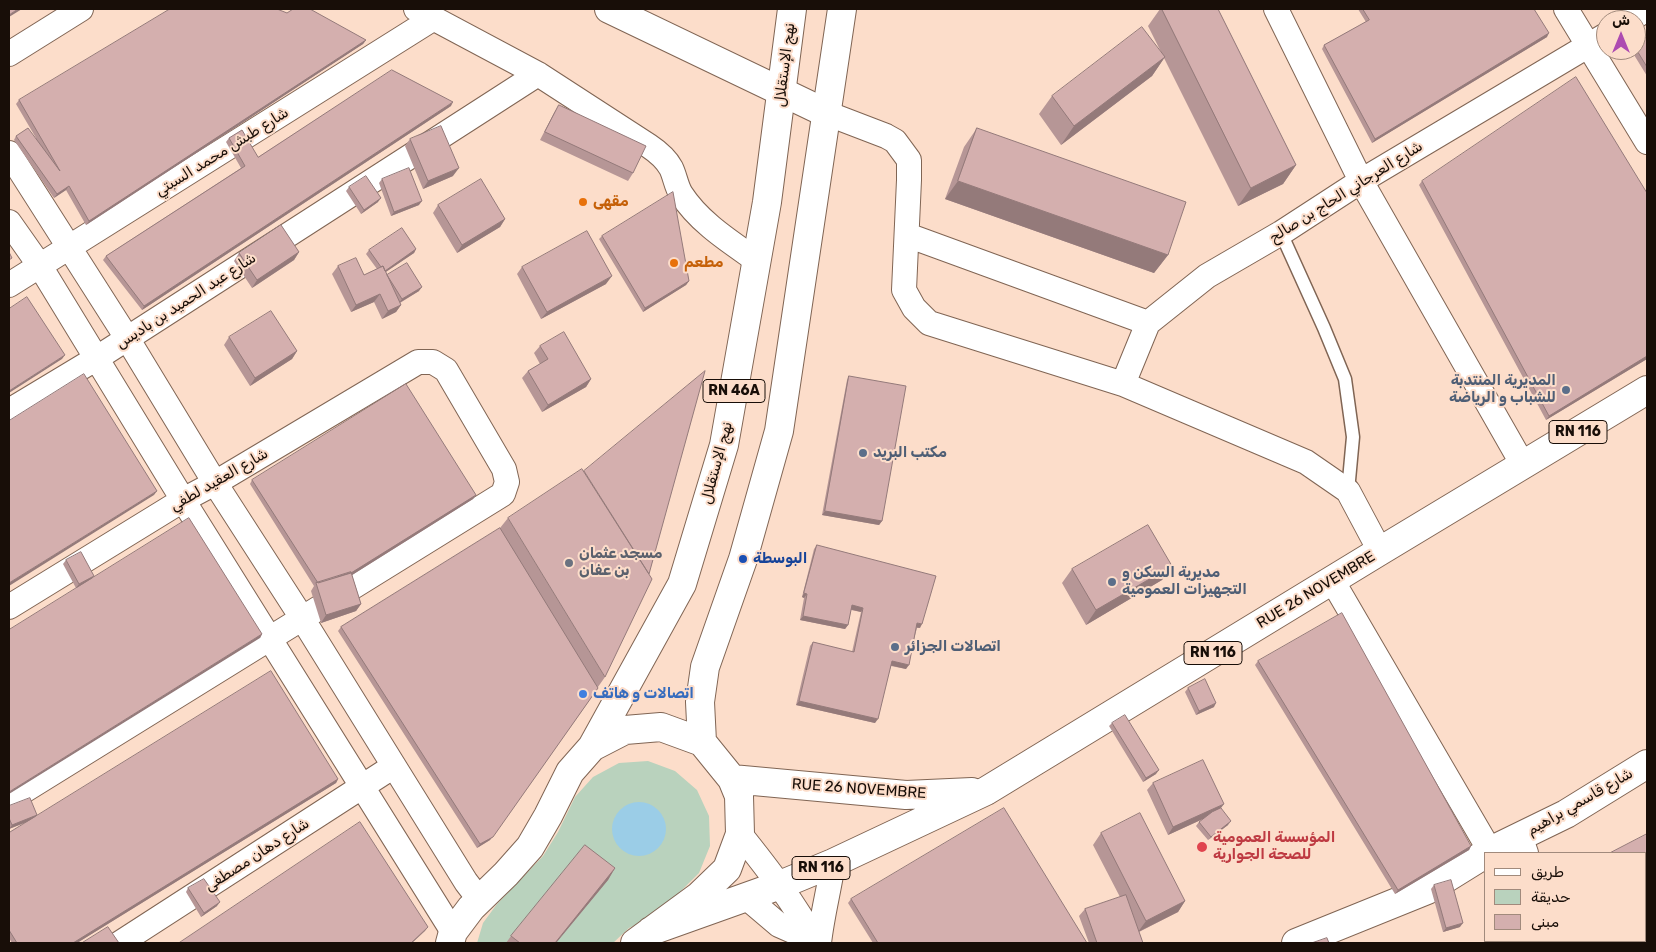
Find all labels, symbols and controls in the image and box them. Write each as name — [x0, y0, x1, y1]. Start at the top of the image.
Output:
north arrow — [1596, 10, 1646, 60]
text: ش — [1612, 12, 1630, 29]
street label: نهج الإستقلال — [771, 22, 799, 108]
street label: شارع طبش محمد السبتي — [152, 104, 292, 200]
street label: شارع العرجاني الحاج بن صالح — [1266, 137, 1426, 247]
place label: مقهى — [593, 193, 629, 211]
marker: مقهى — [577, 196, 589, 208]
street label: شارع عبد الحميد بن باديس — [113, 249, 259, 353]
place label: مطعم — [684, 254, 723, 272]
marker: مطعم — [668, 257, 680, 269]
place label: المديرية المنتدبة للشباب و الرياضة — [1449, 372, 1556, 407]
road number: RN 46A — [703, 380, 765, 402]
marker: المديرية المنتدبة للشباب و الرياضة — [1560, 384, 1572, 396]
street label: نهج الإستقلال — [697, 420, 737, 506]
road number: RN 116 — [1549, 421, 1607, 444]
place label: مكتب البريد — [873, 444, 947, 462]
street label: شارع العقيد لطفي — [167, 445, 271, 515]
marker: مكتب البريد — [857, 447, 869, 459]
place label: مسجد عثمان بن عفان — [579, 545, 662, 580]
street label: RUE 26 NOVEMBRE — [1254, 548, 1378, 632]
place label: البوسطة — [753, 550, 807, 568]
marker: البوسطة — [737, 553, 749, 565]
marker: مسجد عثمان بن عفان — [563, 557, 575, 569]
place label: مديرية السكن و التجهيزات العمومية — [1122, 564, 1247, 599]
marker: مديرية السكن و التجهيزات العمومية — [1106, 576, 1118, 588]
place label: اتصالات الجزائر — [905, 638, 1001, 656]
marker: اتصالات الجزائر — [889, 641, 901, 653]
road number: RN 116 — [1184, 641, 1242, 664]
place label: اتصالات و هاتف — [593, 685, 694, 703]
marker: اتصالات و هاتف — [577, 688, 589, 700]
street label: شارع قاسمي براهيم — [1524, 764, 1636, 840]
street label: RUE 26 NOVEMBRE — [791, 775, 927, 803]
street label: شارع دهان مصطفى — [201, 814, 313, 896]
place label: المؤسسة العمومية للصحة الجوارية — [1213, 829, 1335, 864]
marker: المؤسسة العمومية للصحة الجوارية — [1195, 840, 1209, 854]
legend — [1484, 852, 1646, 942]
road number: RN 116 — [792, 856, 850, 880]
text: طريق — [1531, 863, 1564, 881]
text: حديقة — [1531, 888, 1571, 906]
text: مبنى — [1531, 913, 1559, 931]

